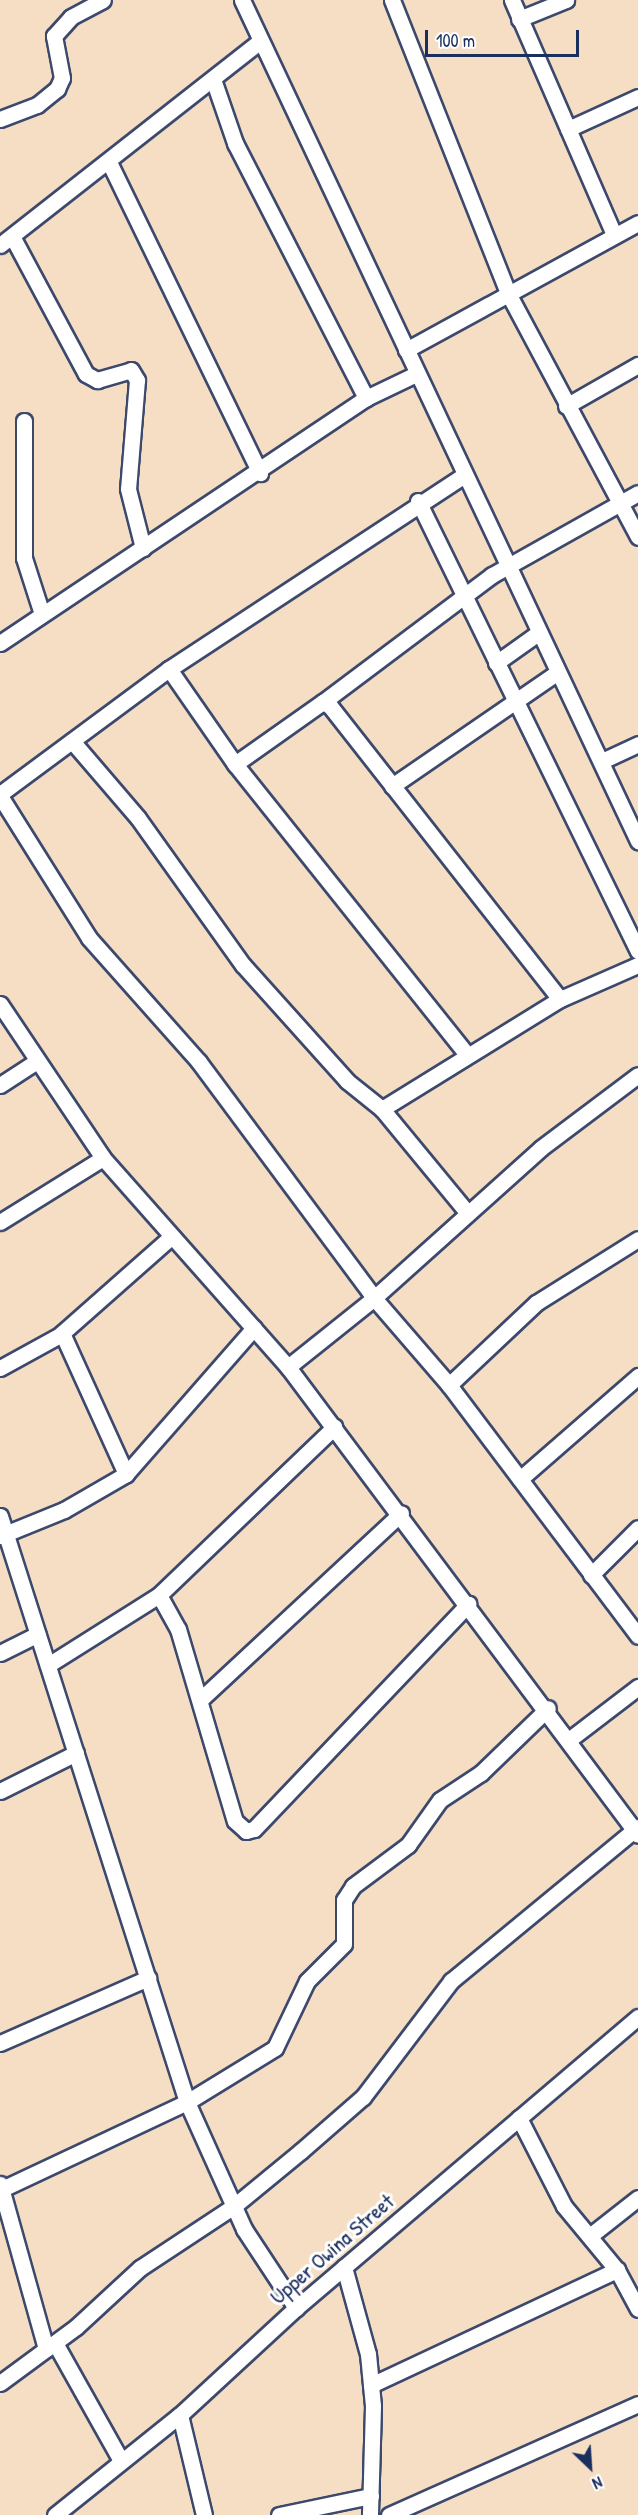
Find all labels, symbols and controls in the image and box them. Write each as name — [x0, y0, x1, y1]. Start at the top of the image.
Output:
scale bar — [428, 18, 582, 56]
text: 100 m — [436, 28, 475, 53]
street label: Upper Owina Street — [265, 2188, 399, 2310]
north arrow — [560, 2437, 620, 2497]
text: N — [589, 2472, 606, 2495]

